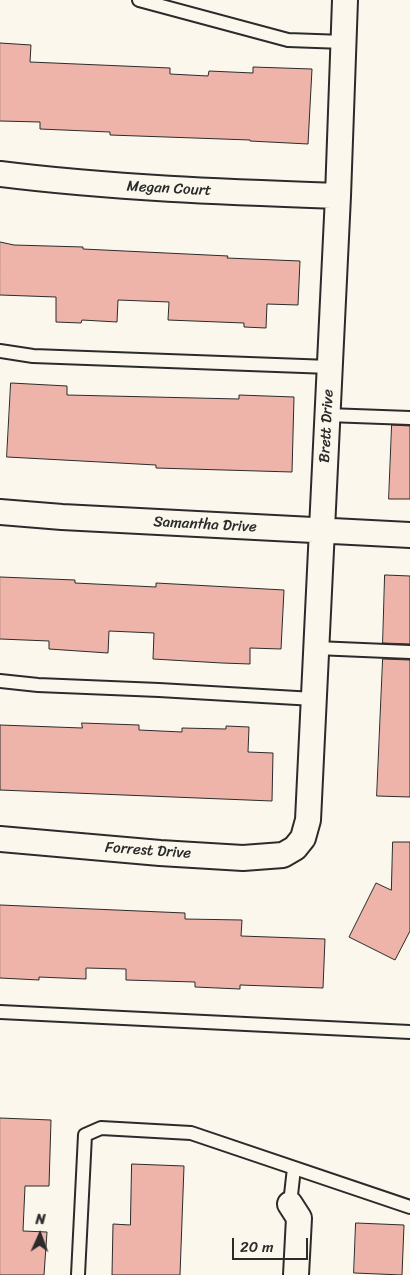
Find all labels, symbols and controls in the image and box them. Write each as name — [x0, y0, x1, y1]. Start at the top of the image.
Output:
street label: Megan Court — [126, 178, 212, 200]
street label: Brett Drive — [316, 389, 338, 463]
street label: Samantha Drive — [153, 513, 257, 537]
street label: Forrest Drive — [104, 839, 192, 863]
text: N — [35, 1207, 46, 1232]
north arrow — [15, 1210, 65, 1260]
scale bar — [235, 1228, 311, 1260]
text: 20 m — [240, 1234, 274, 1260]

